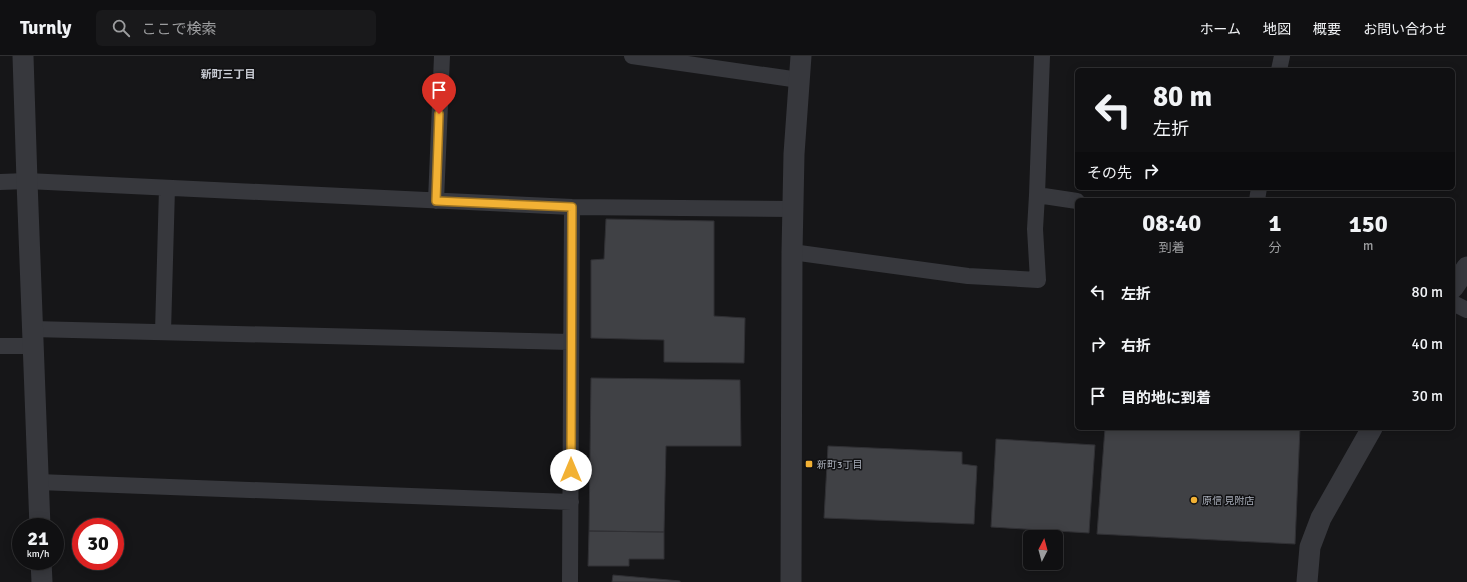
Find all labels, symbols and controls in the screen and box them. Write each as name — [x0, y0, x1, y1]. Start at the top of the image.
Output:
search box — [96, 10, 376, 46]
text: Turnly — [20, 16, 72, 40]
icon: search — [110, 17, 132, 39]
text: ここで検索 — [142, 20, 217, 38]
text: ホーム — [1199, 21, 1241, 38]
text: 地図 — [1263, 21, 1291, 38]
text: 概要 — [1313, 21, 1341, 38]
text: お問い合わせ — [1363, 21, 1447, 38]
district label: 新町三丁目 — [201, 68, 256, 81]
pin — [422, 73, 456, 114]
icon: arrive — [428, 79, 450, 101]
text: 80 m — [1153, 80, 1212, 114]
icon: left — [1087, 84, 1139, 136]
text: 左折 — [1153, 118, 1189, 140]
icon: right — [1140, 160, 1162, 182]
text: その先 — [1087, 164, 1132, 182]
text: 08:40 — [1142, 208, 1201, 238]
text: 1 — [1269, 208, 1281, 238]
text: 150 — [1349, 209, 1388, 239]
text: m — [1363, 238, 1373, 254]
text: 到着 — [1159, 240, 1185, 256]
text: 分 — [1268, 240, 1282, 256]
icon: left — [1087, 281, 1109, 303]
text: 80 m — [1412, 283, 1443, 301]
text: 左折 — [1121, 285, 1151, 303]
icon: right — [1087, 333, 1109, 355]
text: 40 m — [1412, 335, 1443, 353]
text: 右折 — [1121, 337, 1151, 355]
icon: arrive — [1087, 385, 1109, 407]
text: 30 m — [1412, 387, 1443, 405]
text: 目的地に到着 — [1121, 389, 1211, 407]
position arrow — [550, 449, 592, 491]
marker: 新町3丁目 — [804, 459, 814, 469]
place label: 新町3丁目 — [817, 459, 862, 471]
marker: 原信 見附店 — [1189, 495, 1199, 505]
place label: 原信 見附店 — [1202, 495, 1254, 507]
speed limit sign: 30 — [72, 518, 124, 570]
text: 21 — [27, 526, 49, 551]
north arrow — [1023, 530, 1063, 570]
map controls — [1023, 530, 1063, 570]
text: km/h — [27, 548, 49, 560]

